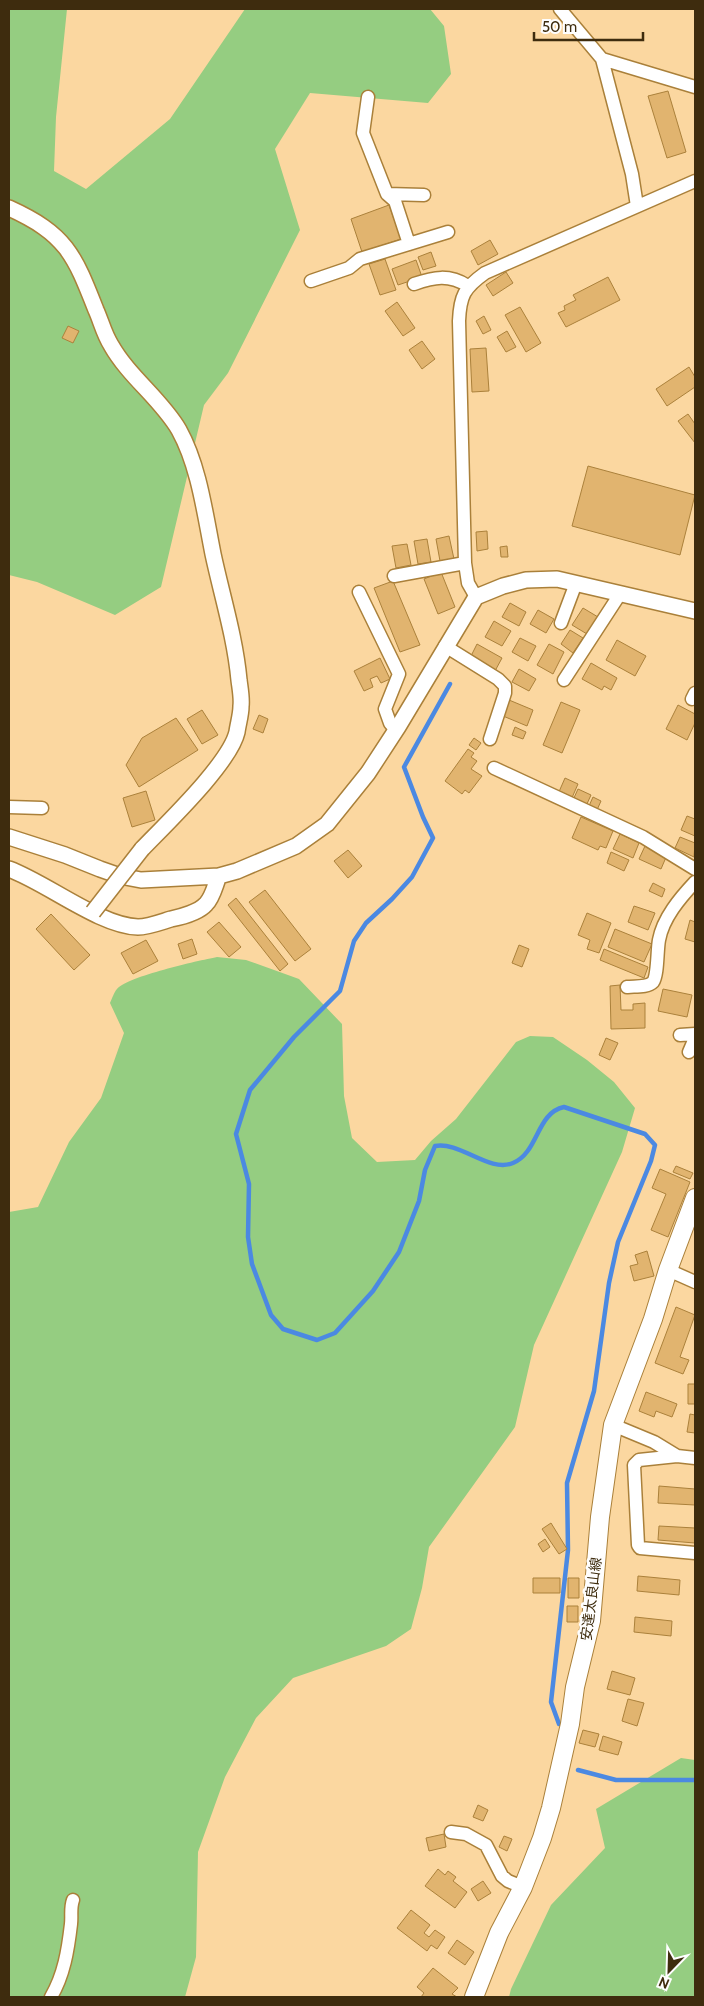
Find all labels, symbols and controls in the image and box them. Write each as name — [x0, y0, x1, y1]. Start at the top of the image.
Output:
scale bar — [534, 10, 643, 42]
text: 50 m — [542, 18, 577, 36]
street label: 安達太良山線 — [577, 1556, 605, 1642]
north arrow — [644, 1946, 694, 1996]
text: N — [656, 1973, 672, 1993]

